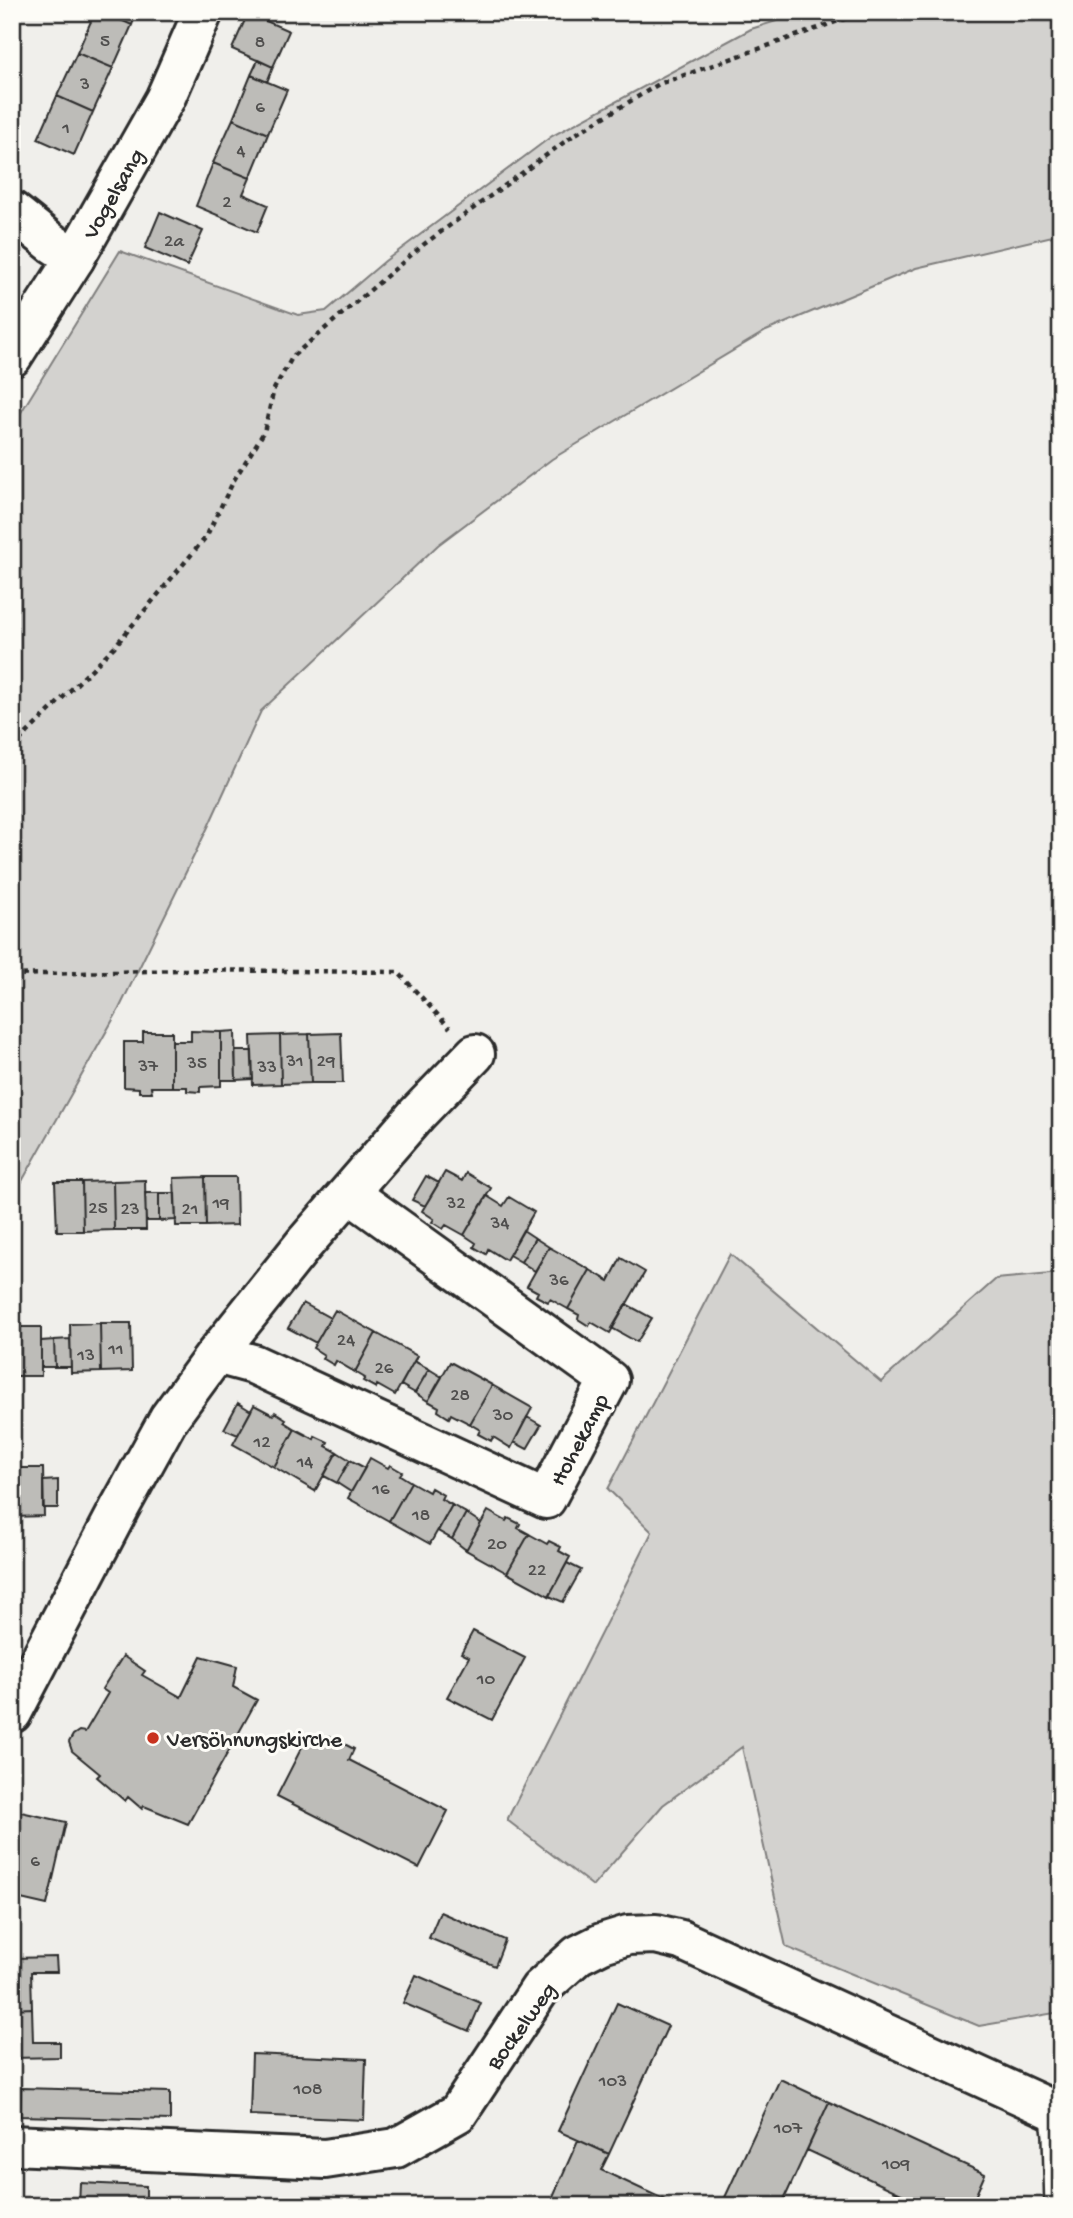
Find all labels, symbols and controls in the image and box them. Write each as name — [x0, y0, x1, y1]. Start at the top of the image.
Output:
house number: 5 — [100, 31, 110, 54]
house number: 8 — [255, 32, 265, 55]
house number: 3 — [79, 74, 90, 97]
house number: 6 — [255, 97, 265, 120]
house number: 1 — [61, 118, 70, 141]
house number: 4 — [237, 141, 246, 164]
street label: Vogelsang — [78, 145, 152, 246]
house number: 2 — [222, 192, 232, 215]
house number: 2a — [164, 231, 185, 254]
house number: 31 — [285, 1051, 304, 1074]
house number: 29 — [317, 1051, 336, 1074]
house number: 35 — [186, 1053, 207, 1076]
house number: 37 — [137, 1056, 159, 1079]
house number: 33 — [256, 1057, 277, 1080]
house number: 19 — [211, 1193, 230, 1216]
house number: 32 — [445, 1193, 466, 1216]
house number: 25 — [88, 1198, 108, 1221]
house number: 23 — [120, 1199, 140, 1222]
house number: 21 — [182, 1199, 199, 1222]
house number: 34 — [490, 1213, 509, 1236]
house number: 36 — [548, 1270, 569, 1293]
house number: 24 — [337, 1330, 355, 1353]
house number: 11 — [107, 1339, 124, 1362]
house number: 13 — [76, 1345, 95, 1368]
house number: 26 — [375, 1358, 394, 1381]
house number: 28 — [450, 1385, 470, 1408]
street label: Hohekamp — [546, 1390, 616, 1491]
house number: 30 — [492, 1405, 514, 1428]
house number: 12 — [253, 1432, 271, 1455]
house number: 14 — [296, 1452, 313, 1475]
house number: 16 — [371, 1479, 390, 1502]
house number: 18 — [411, 1505, 430, 1528]
house number: 20 — [487, 1534, 507, 1557]
house number: 22 — [528, 1560, 546, 1583]
house number: 10 — [476, 1669, 495, 1692]
place label: Versöhnungskirche — [166, 1728, 343, 1755]
marker: Versöhnungskirche — [145, 1730, 161, 1746]
house number: 6 — [30, 1851, 40, 1874]
street label: Bockelweg — [481, 1978, 564, 2077]
house number: 103 — [598, 2071, 627, 2094]
house number: 108 — [293, 2079, 322, 2102]
house number: 107 — [773, 2118, 803, 2141]
house number: 109 — [881, 2154, 910, 2177]

